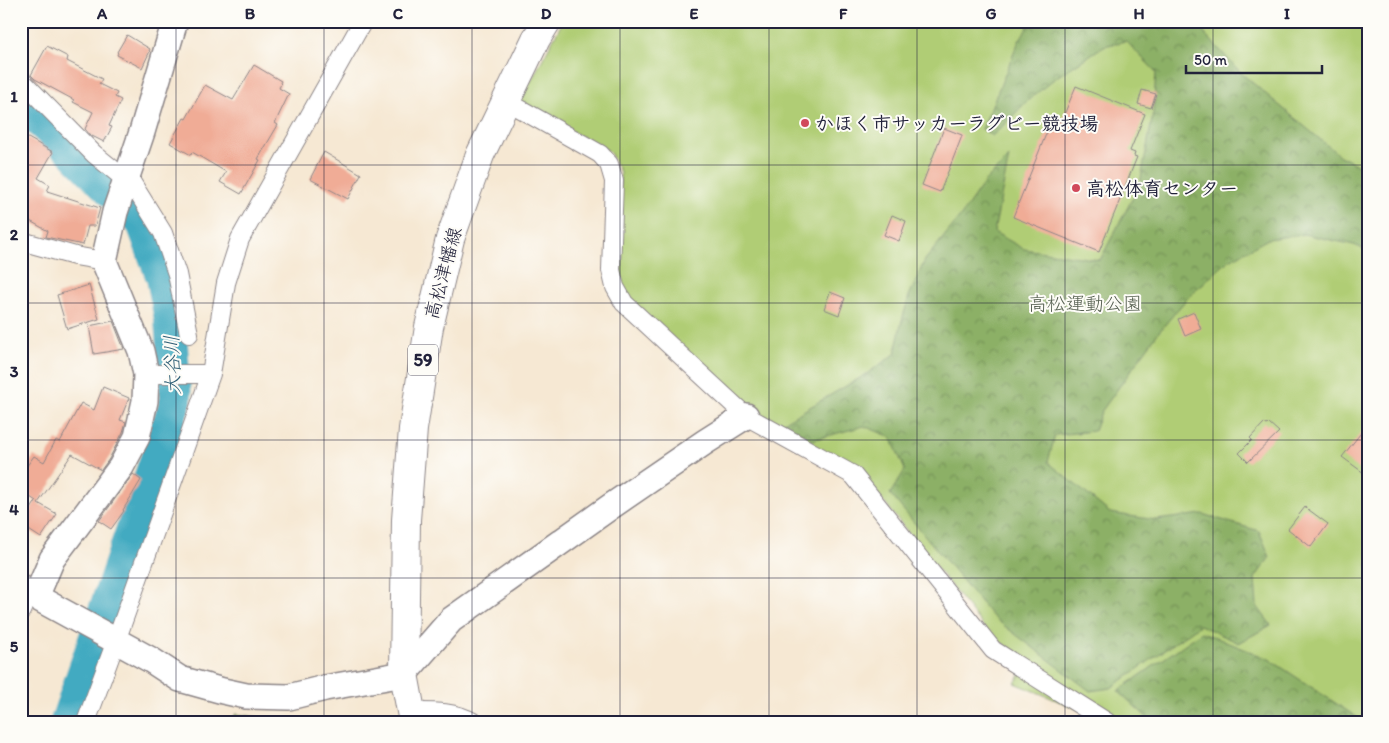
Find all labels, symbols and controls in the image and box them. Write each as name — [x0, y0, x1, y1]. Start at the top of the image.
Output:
text: A — [96, 4, 108, 23]
text: B — [245, 4, 256, 23]
text: C — [393, 4, 404, 23]
text: D — [541, 4, 552, 23]
text: E — [690, 4, 699, 23]
text: F — [839, 4, 848, 23]
text: G — [985, 4, 997, 23]
text: H — [1133, 4, 1145, 23]
text: I — [1284, 4, 1290, 23]
scale bar — [1186, 42, 1323, 74]
text: 50 m — [1194, 51, 1227, 69]
text: 1 — [10, 87, 18, 106]
place label: かほく市サッカーラグビー競技場 — [815, 112, 1098, 135]
marker: かほく市サッカーラグビー競技場 — [799, 117, 811, 129]
place label: 高松体育センター — [1086, 177, 1238, 200]
marker: 高松体育センター — [1070, 182, 1082, 194]
street label: 高松津幡線 — [420, 224, 466, 322]
text: 2 — [10, 225, 19, 244]
park label: 高松運動公園 — [1028, 292, 1142, 315]
water label: 大谷川 — [159, 335, 185, 395]
road number: 59 — [408, 344, 438, 376]
text: 3 — [10, 362, 19, 381]
text: 4 — [9, 500, 19, 519]
text: 5 — [10, 637, 19, 656]

